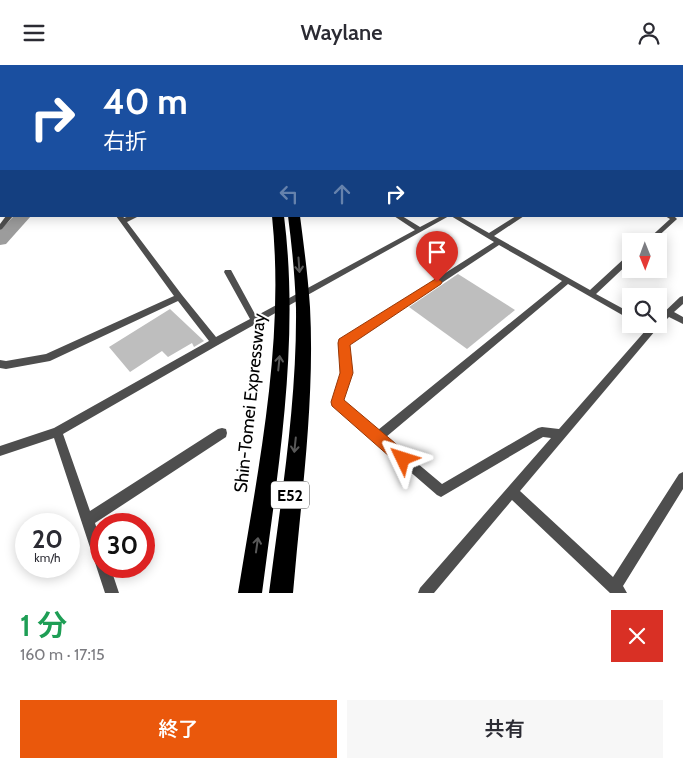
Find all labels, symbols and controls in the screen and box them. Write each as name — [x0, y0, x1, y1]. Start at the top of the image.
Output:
icon: menu — [20, 19, 48, 47]
text: Waylane — [300, 19, 383, 46]
icon: person — [635, 19, 663, 47]
text: 40 m — [103, 80, 188, 123]
icon: right — [20, 85, 85, 150]
text: 右折 — [103, 128, 147, 155]
icon: left — [275, 180, 303, 208]
icon: ahead — [328, 180, 356, 208]
icon: right — [381, 180, 409, 208]
pin — [416, 231, 458, 282]
north arrow — [622, 233, 668, 277]
map controls — [622, 233, 667, 333]
icon: arrive — [423, 238, 451, 266]
one-way arrow — [295, 256, 304, 272]
button: search — [622, 288, 667, 333]
street label: Shin-Tomei Expressway — [230, 312, 270, 494]
one-way arrow — [274, 355, 284, 371]
position arrow — [376, 432, 428, 484]
one-way arrow — [290, 437, 300, 453]
road number: E52 — [271, 481, 309, 509]
speed limit sign: 30 — [90, 513, 155, 578]
text: 20 — [32, 524, 63, 554]
one-way arrow — [252, 537, 262, 553]
text: km/h — [34, 550, 61, 565]
text: 1 分 — [20, 607, 67, 644]
button: close — [611, 610, 663, 662]
text: 160 m · 17:15 — [20, 645, 105, 664]
button: 終了 — [20, 700, 337, 758]
button: 共有 — [347, 700, 663, 758]

